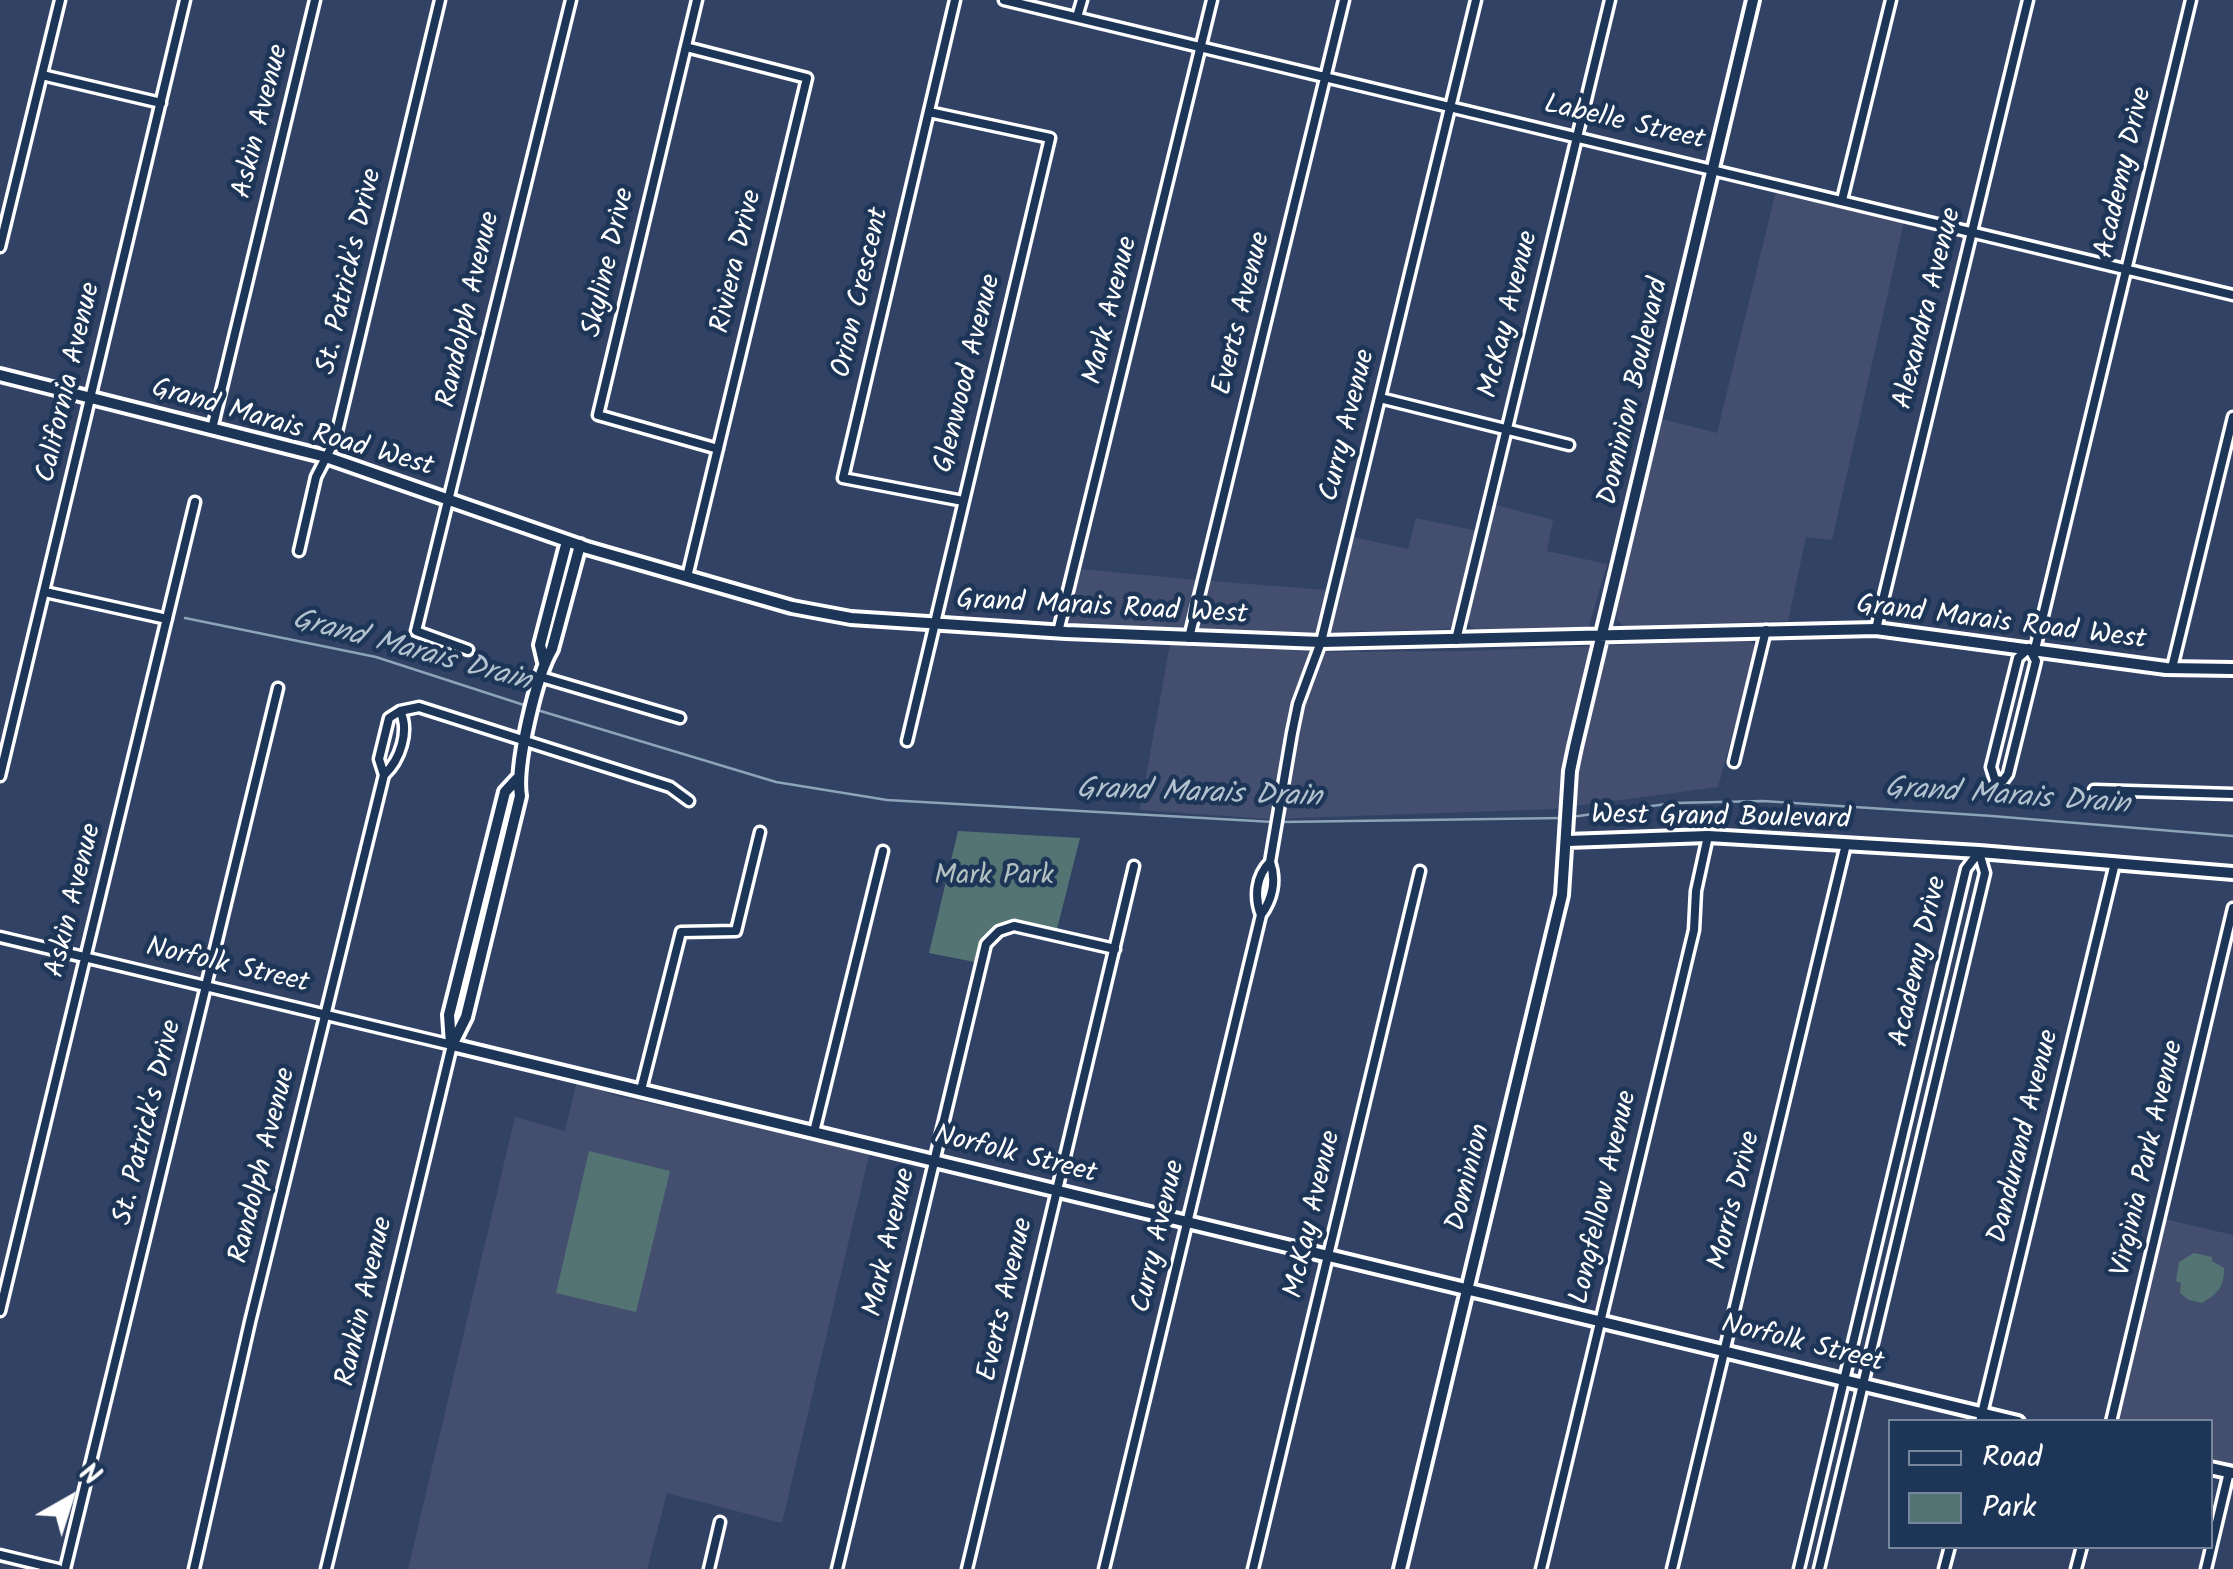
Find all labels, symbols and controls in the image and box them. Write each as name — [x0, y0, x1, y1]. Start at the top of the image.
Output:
street label: Askin Avenue — [228, 42, 298, 202]
street label: Academy Drive — [2090, 84, 2162, 262]
street label: Labelle Street — [1540, 90, 1708, 160]
street label: St. Patrick's Drive — [312, 166, 392, 378]
street label: Skyline Drive — [578, 185, 644, 341]
street label: Riviera Drive — [706, 187, 772, 337]
street label: Orion Crescent — [827, 205, 899, 381]
street label: Alexandra Avenue — [1889, 205, 1971, 413]
street label: Randolph Avenue — [432, 209, 510, 411]
street label: McKay Avenue — [1474, 228, 1548, 402]
street label: Everts Avenue — [1208, 229, 1280, 399]
street label: Mark Avenue — [1078, 234, 1148, 388]
street label: Glenwood Avenue — [929, 271, 1011, 477]
street label: Dominion Boulevard — [1594, 275, 1678, 509]
street label: California Avenue — [32, 280, 110, 486]
street label: Curry Avenue — [1315, 346, 1385, 506]
street label: Grand Marais Road West — [147, 374, 437, 486]
street label: Grand Marais Road West — [955, 586, 1249, 634]
street label: Grand Marais Road West — [1854, 591, 2148, 659]
water label: Grand Marais Drain — [288, 604, 534, 702]
water label: Grand Marais Drain — [1883, 772, 2131, 826]
water label: Grand Marais Drain — [1076, 774, 1322, 818]
street label: West Grand Boulevard — [1591, 801, 1851, 839]
street label: Askin Avenue — [41, 821, 111, 981]
park label: Mark Park — [934, 861, 1054, 895]
street label: Academy Drive — [1885, 873, 1957, 1051]
street label: Norfolk Street — [142, 933, 312, 1003]
street label: St. Patrick's Drive — [108, 1017, 192, 1229]
street label: Dandurand Avenue — [1983, 1027, 2069, 1247]
street label: Virginia Park Avenue — [2107, 1038, 2193, 1280]
street label: Randolph Avenue — [225, 1065, 305, 1267]
street label: Longfellow Avenue — [1565, 1088, 1647, 1308]
street label: Norfolk Street — [930, 1121, 1100, 1193]
street label: Dominion — [1442, 1121, 1500, 1235]
street label: McKay Avenue — [1279, 1128, 1351, 1302]
street label: Morris Drive — [1704, 1128, 1770, 1274]
street label: Curry Avenue — [1127, 1157, 1195, 1317]
street label: Mark Avenue — [859, 1166, 925, 1320]
street label: Rankin Avenue — [331, 1214, 403, 1390]
street label: Everts Avenue — [973, 1215, 1043, 1385]
street label: Norfolk Street — [1717, 1310, 1887, 1382]
legend — [1888, 1419, 2213, 1549]
text: Road — [1982, 1434, 2042, 1482]
north arrow — [20, 1449, 120, 1549]
text: N — [68, 1452, 110, 1498]
text: Park — [1982, 1484, 2036, 1532]

